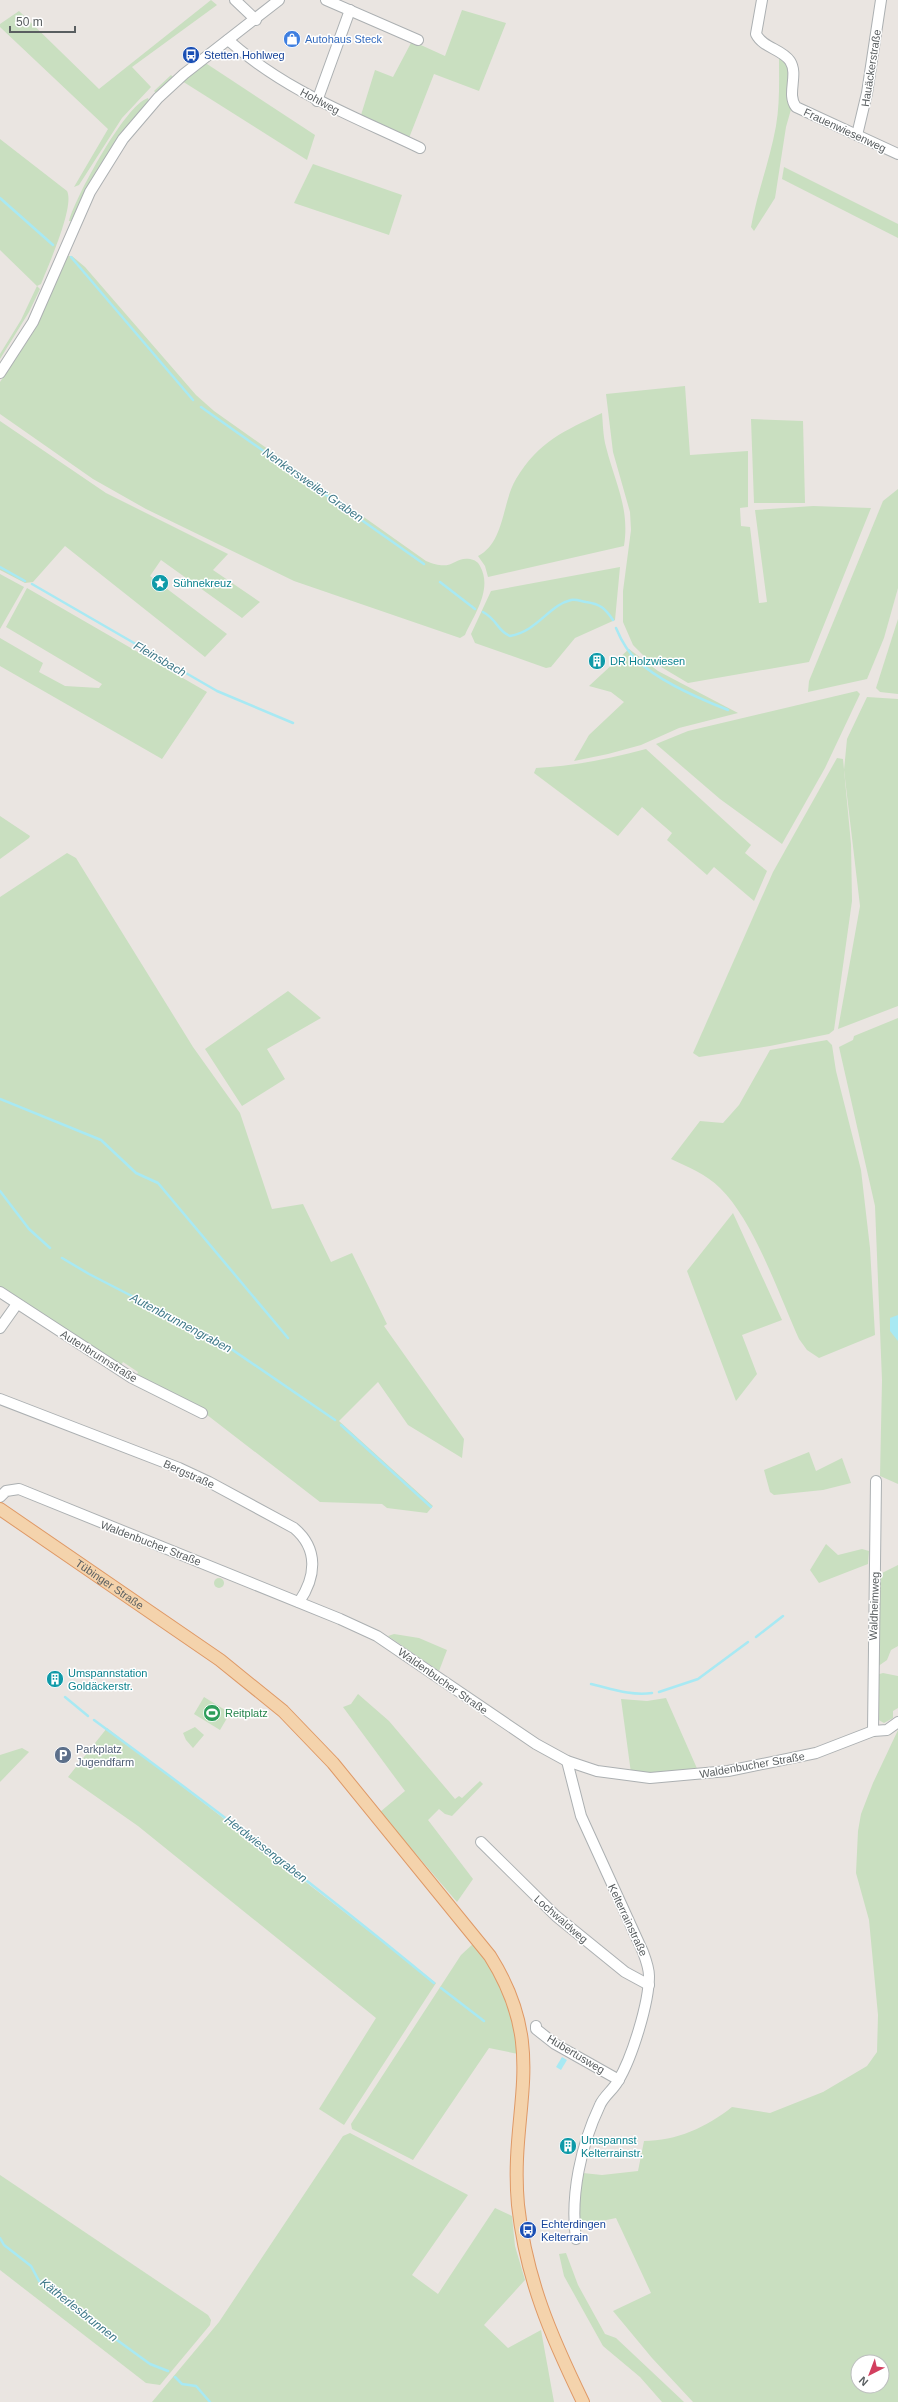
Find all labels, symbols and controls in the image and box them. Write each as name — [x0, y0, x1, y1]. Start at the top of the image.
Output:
scale bar — [10, 8, 75, 34]
text: 50 m — [16, 15, 43, 29]
street label: Hauäckerstraße — [859, 28, 883, 108]
shop icon: Autohaus Steck — [282, 29, 302, 49]
place label: Autohaus Steck — [305, 33, 383, 45]
bus stop icon: Stetten Hohlweg — [181, 45, 201, 65]
place label: Stetten Hohlweg — [204, 49, 285, 61]
street label: Hohlweg — [298, 86, 342, 116]
street label: Frauenwiesenweg — [802, 106, 888, 154]
water label: Nenkersweiler Graben — [260, 445, 366, 525]
place icon: Sühnekreuz — [150, 573, 170, 593]
place label: Sühnekreuz — [173, 577, 232, 589]
water label: Fleinsbach — [131, 638, 189, 680]
building icon: DR Holzwiesen — [587, 651, 607, 671]
place label: DR Holzwiesen — [610, 655, 685, 667]
water label: Autenbrunnengraben — [127, 1290, 234, 1356]
street label: Autenbrunnstraße — [58, 1328, 140, 1384]
street label: Bergstraße — [162, 1457, 216, 1491]
street label: Waldenbucher Straße — [99, 1518, 203, 1568]
street label: Tübinger Straße — [73, 1557, 146, 1612]
street label: Waldheimweg — [867, 1571, 881, 1641]
street label: Waldenbucher Straße — [396, 1646, 490, 1716]
place label: Umspannstation Goldäckerstr. — [68, 1667, 148, 1692]
building icon: Umspannstation Goldäckerstr. — [45, 1669, 65, 1689]
sports icon: Reitplatz — [202, 1703, 222, 1723]
place label: Reitplatz — [225, 1707, 268, 1719]
place label: Parkplatz Jugendfarm — [76, 1743, 134, 1768]
parking icon: Parkplatz Jugendfarm — [53, 1745, 73, 1765]
street label: Waldenbucher Straße — [698, 1750, 806, 1780]
water label: Herdwiesengraben — [222, 1812, 310, 1886]
street label: Kelterrainstraße — [606, 1882, 650, 1958]
street label: Lochwaldweg — [532, 1893, 590, 1945]
street label: Hubertusweg — [545, 2032, 607, 2076]
place label: Umspannst Kelterrainstr. — [581, 2134, 643, 2159]
building icon: Umspannst Kelterrainstr. — [558, 2136, 578, 2156]
place label: Echterdingen Kelterrain — [541, 2218, 606, 2243]
bus stop icon: Echterdingen Kelterrain — [518, 2220, 538, 2240]
water label: Kätherlesbrunnen — [37, 2275, 121, 2345]
north arrow — [850, 2354, 890, 2394]
text: N — [856, 2374, 870, 2389]

